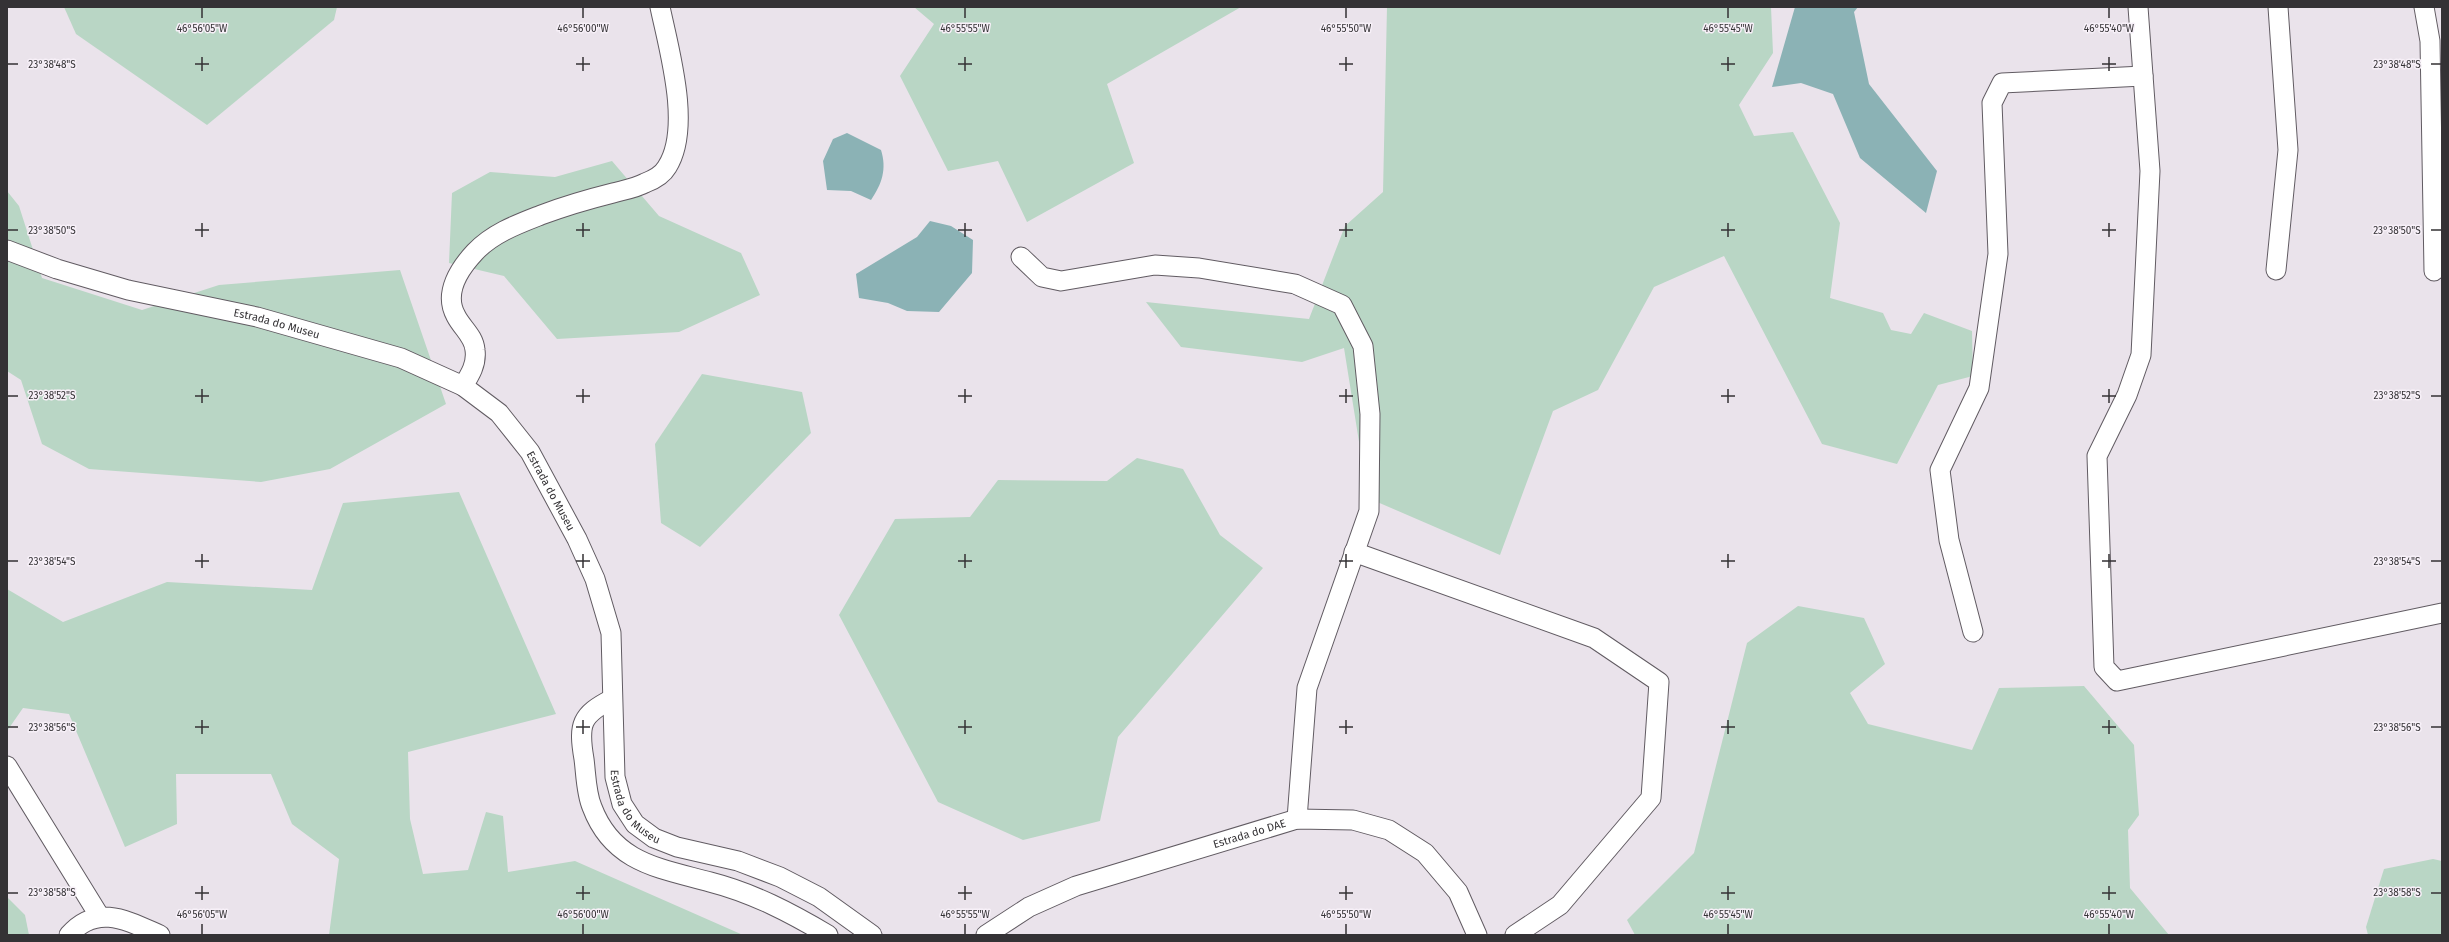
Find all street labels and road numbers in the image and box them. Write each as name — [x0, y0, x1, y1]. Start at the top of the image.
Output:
street label: Estrada do Museu — [232, 306, 321, 341]
street label: Estrada do Museu — [524, 449, 578, 533]
street label: Estrada do Museu — [608, 769, 662, 846]
street label: Estrada do DAE — [1211, 816, 1288, 851]

